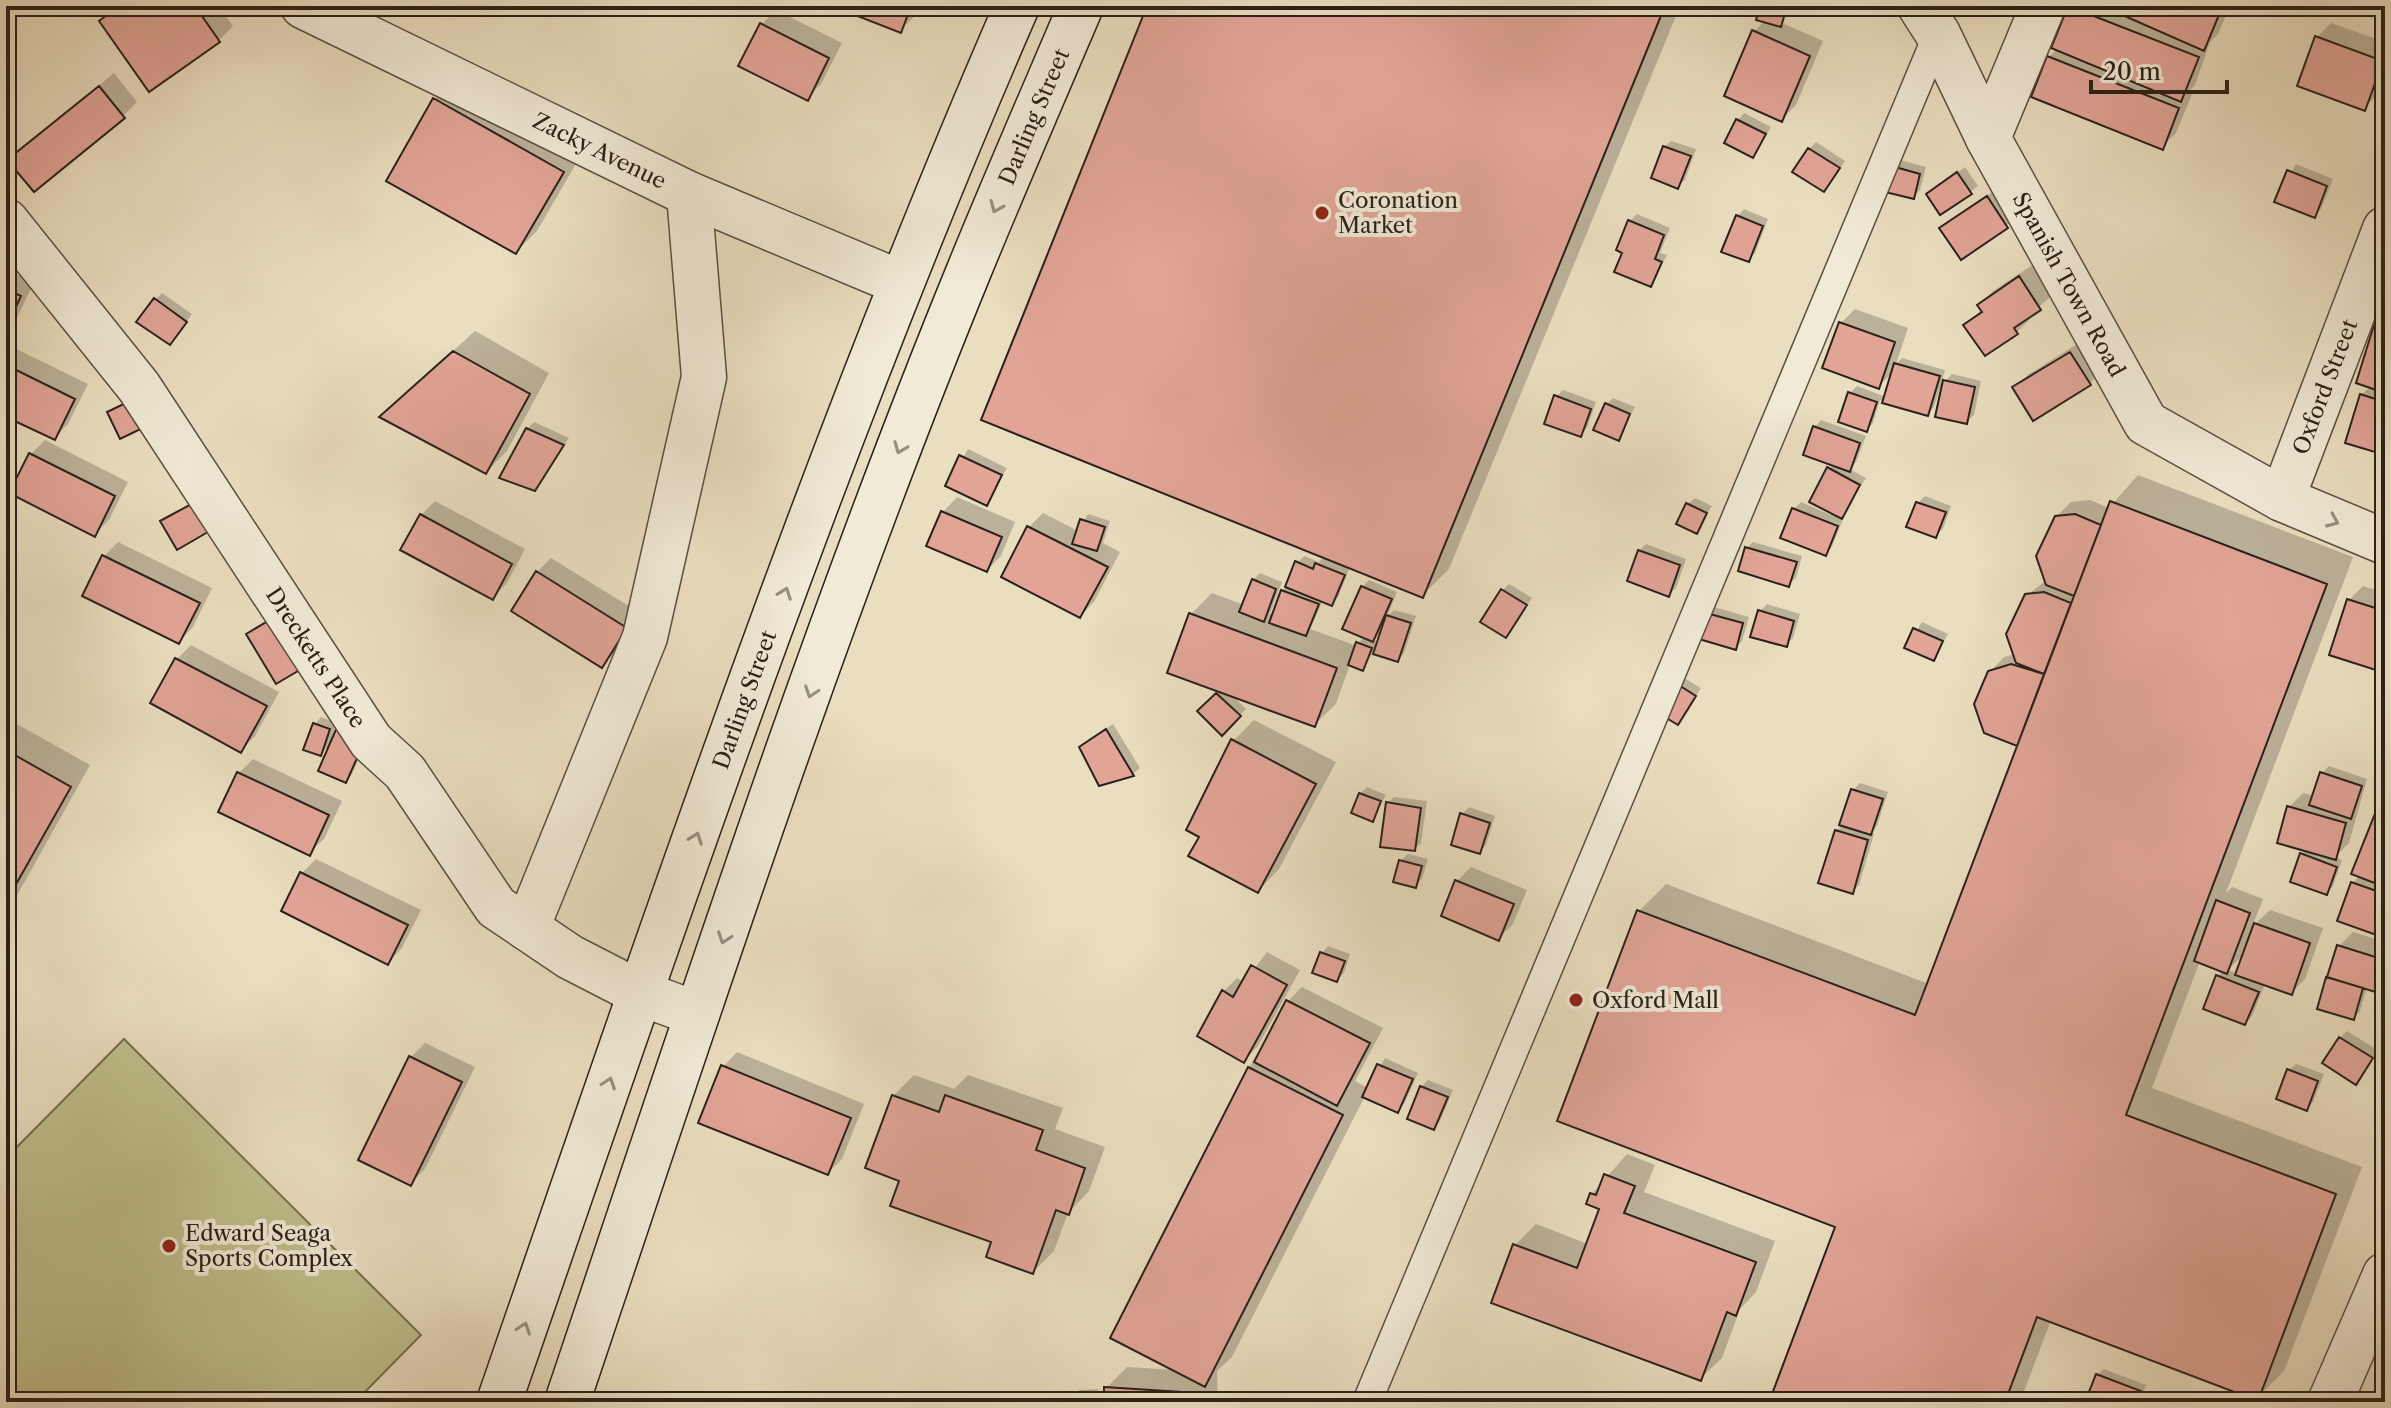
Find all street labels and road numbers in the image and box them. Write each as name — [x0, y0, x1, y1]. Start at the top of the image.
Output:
street label: Darling Street — [993, 44, 1075, 189]
street label: Zacky Avenue — [528, 107, 671, 195]
street label: Spanish Town Road — [2007, 188, 2131, 382]
street label: Oxford Street — [2287, 315, 2363, 459]
street label: Drecketts Place — [260, 582, 372, 733]
street label: Darling Street — [707, 626, 782, 773]

